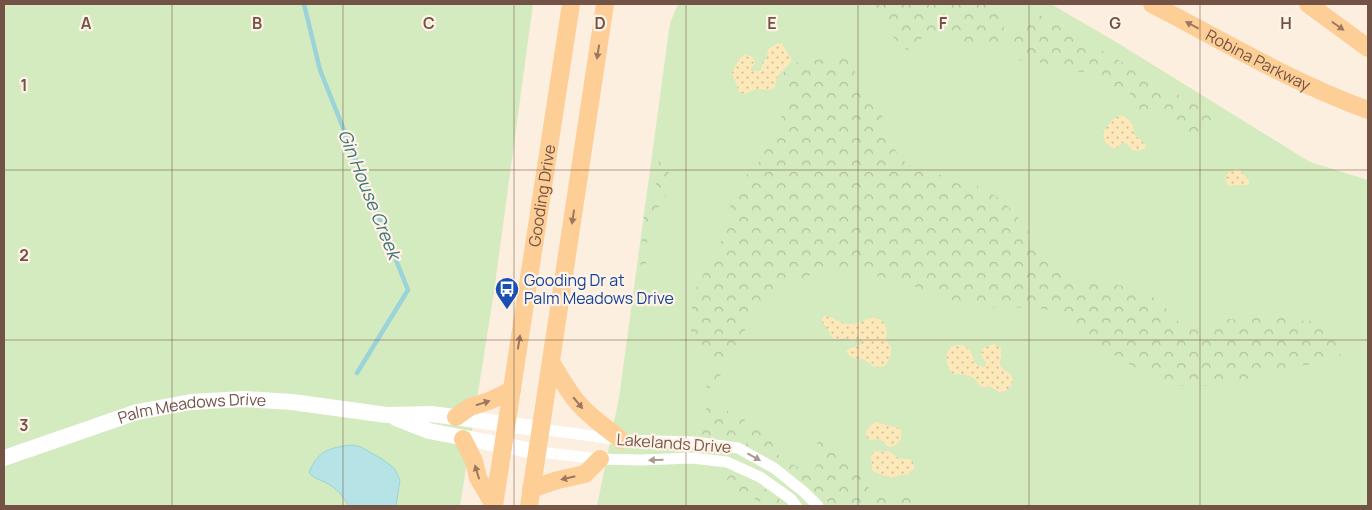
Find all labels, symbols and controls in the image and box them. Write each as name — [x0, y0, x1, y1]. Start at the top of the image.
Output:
text: A — [81, 12, 92, 34]
text: B — [252, 12, 262, 34]
text: C — [423, 12, 435, 34]
text: D — [594, 12, 606, 34]
text: E — [767, 12, 777, 34]
text: F — [939, 12, 948, 34]
text: G — [1109, 12, 1121, 34]
text: H — [1280, 12, 1292, 34]
one-way arrow — [1185, 21, 1199, 29]
one-way arrow — [1331, 21, 1345, 31]
street label: Robina Parkway — [1202, 24, 1315, 96]
one-way arrow — [594, 44, 602, 60]
text: 1 — [20, 74, 28, 96]
water label: Gin House Creek — [333, 126, 408, 265]
street label: Gooding Drive — [523, 143, 560, 248]
one-way arrow — [568, 209, 576, 225]
text: 2 — [19, 244, 29, 266]
place label: Gooding Dr at Palm Meadows Drive — [524, 269, 674, 309]
bus stop icon: Gooding Dr at Palm Meadows Drive — [494, 276, 520, 310]
one-way arrow — [515, 334, 523, 350]
street label: Palm Meadows Drive — [115, 388, 267, 429]
one-way arrow — [573, 396, 584, 409]
one-way arrow — [476, 399, 491, 406]
text: 3 — [19, 414, 29, 436]
street label: Lakelands Drive — [616, 428, 732, 458]
one-way arrow — [747, 453, 762, 461]
one-way arrow — [648, 456, 664, 464]
one-way arrow — [472, 465, 480, 480]
one-way arrow — [560, 474, 575, 482]

